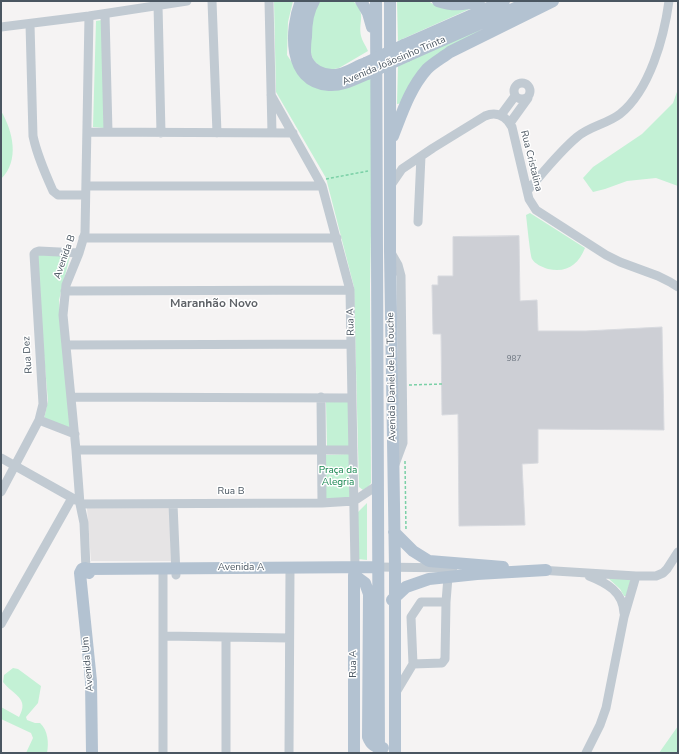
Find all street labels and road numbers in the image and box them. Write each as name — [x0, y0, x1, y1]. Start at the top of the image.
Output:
street label: Avenida Joãosinho Trinta — [341, 34, 447, 88]
street label: Rua Cristalina — [518, 129, 544, 193]
street label: Avenida B — [52, 233, 78, 281]
street label: Rua A — [345, 308, 357, 336]
street label: Avenida Daniel de La Touche — [385, 312, 399, 442]
street label: Rua Dez — [21, 336, 35, 374]
street label: Rua B — [218, 486, 244, 498]
street label: Avenida A — [218, 562, 264, 574]
street label: Avenida Um — [80, 636, 96, 692]
street label: Rua A — [348, 650, 360, 678]

